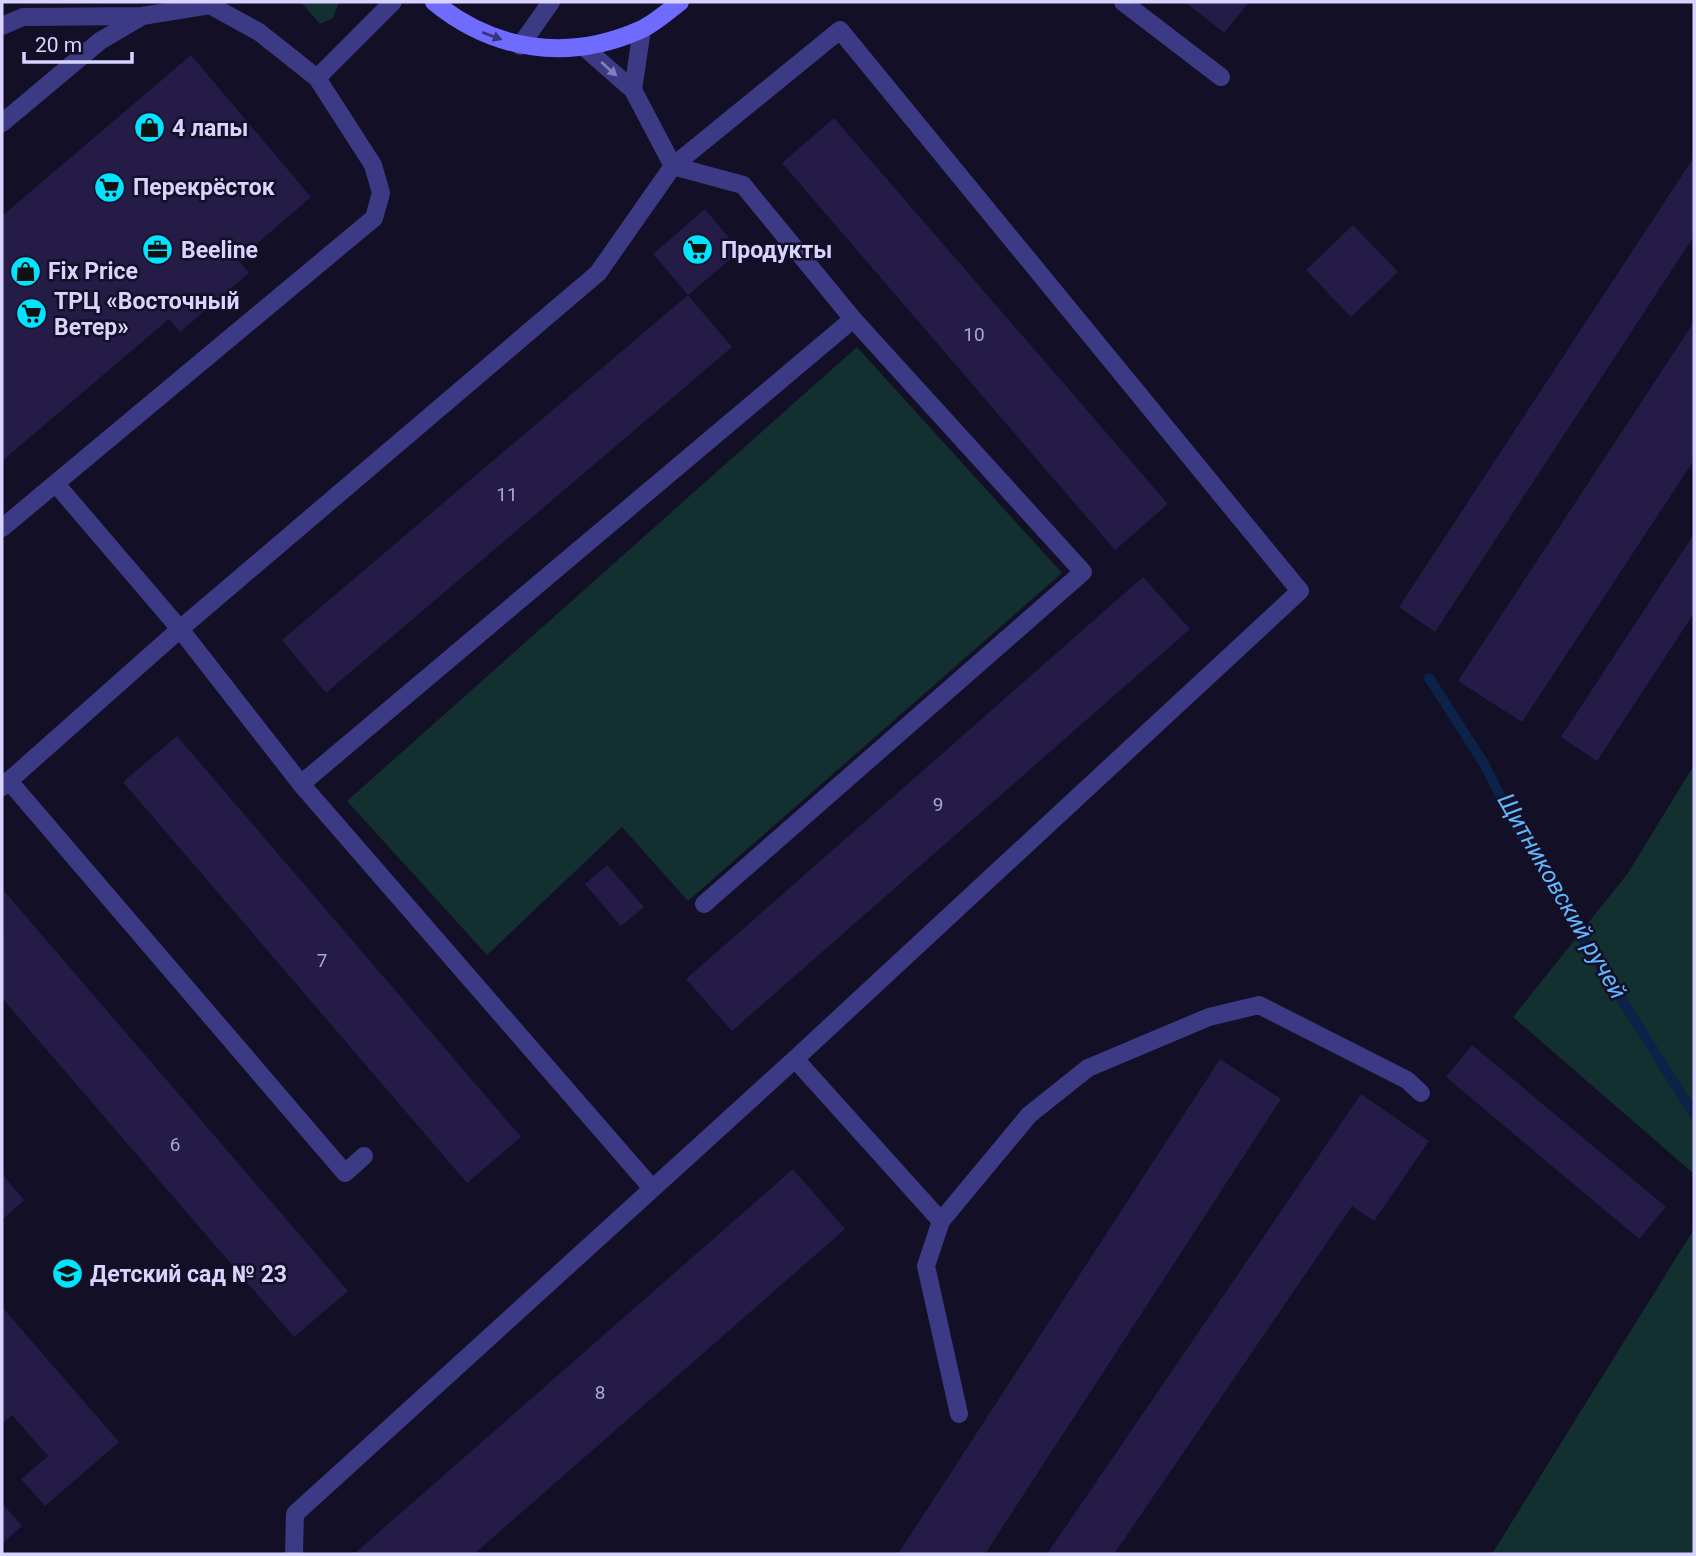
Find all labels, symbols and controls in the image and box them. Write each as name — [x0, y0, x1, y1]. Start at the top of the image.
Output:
scale bar — [24, 21, 133, 65]
one-way arrow — [481, 30, 502, 41]
text: 20 m — [35, 33, 82, 57]
one-way arrow — [600, 61, 618, 77]
shop icon: 4 лапы — [132, 111, 166, 145]
place label: 4 лапы — [172, 115, 248, 142]
supermarket icon: Перекрёсток — [93, 170, 127, 204]
place label: Перекрёсток — [133, 174, 275, 201]
office icon: Beeline — [141, 233, 175, 267]
supermarket icon: Продукты — [681, 233, 715, 267]
place label: Beeline — [181, 237, 258, 264]
place label: Продукты — [721, 237, 832, 264]
shop icon: Fix Price — [8, 254, 42, 288]
place label: Fix Price — [48, 258, 138, 285]
place label: ТРЦ «Восточный Ветер» — [54, 288, 240, 341]
supermarket icon: ТРЦ «Восточный Ветер» — [14, 297, 48, 331]
house number: 10 — [963, 323, 985, 346]
house number: 11 — [496, 483, 518, 506]
water label: Щитниковский ручей — [1492, 788, 1632, 1004]
house number: 9 — [933, 793, 943, 816]
house number: 7 — [317, 949, 327, 972]
house number: 6 — [170, 1133, 180, 1156]
school or university icon: Детский сад № 23 — [50, 1257, 84, 1291]
place label: Детский сад № 23 — [90, 1261, 287, 1288]
house number: 8 — [595, 1381, 605, 1404]

